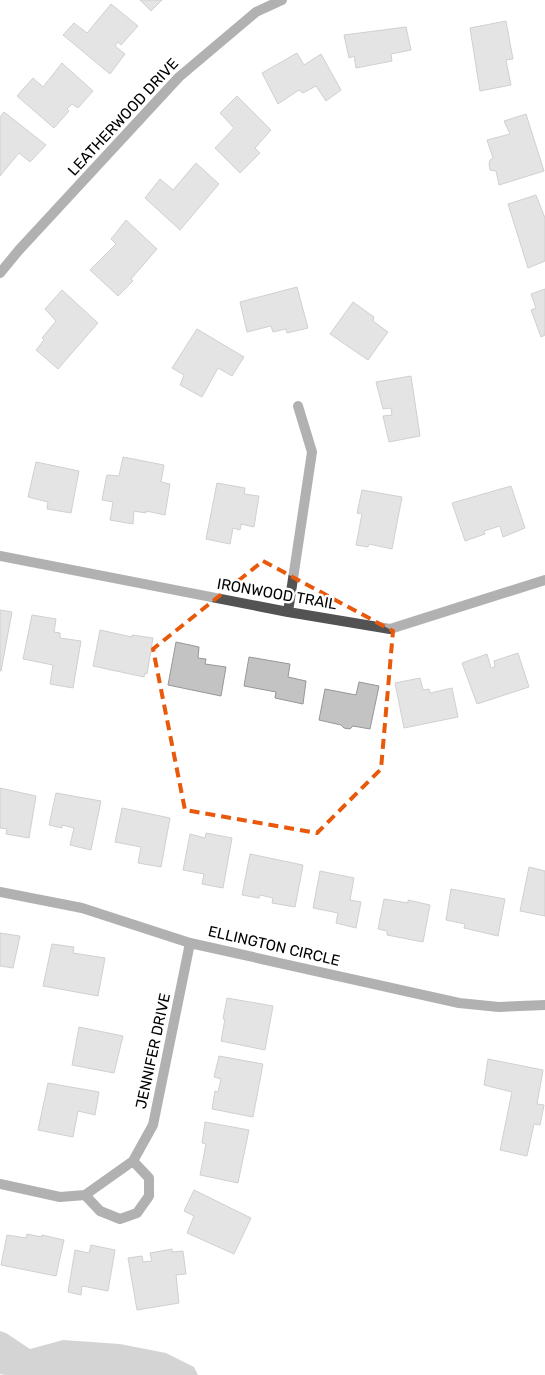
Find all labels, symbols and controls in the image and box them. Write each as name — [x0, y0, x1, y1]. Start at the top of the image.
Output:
street label: LEATHERWOOD DRIVE — [64, 55, 182, 179]
street label: IRONWOOD TRAIL — [216, 575, 339, 614]
street label: ELLINGTON CIRCLE — [206, 922, 342, 970]
street label: JENNIFER DRIVE — [132, 991, 174, 1111]

